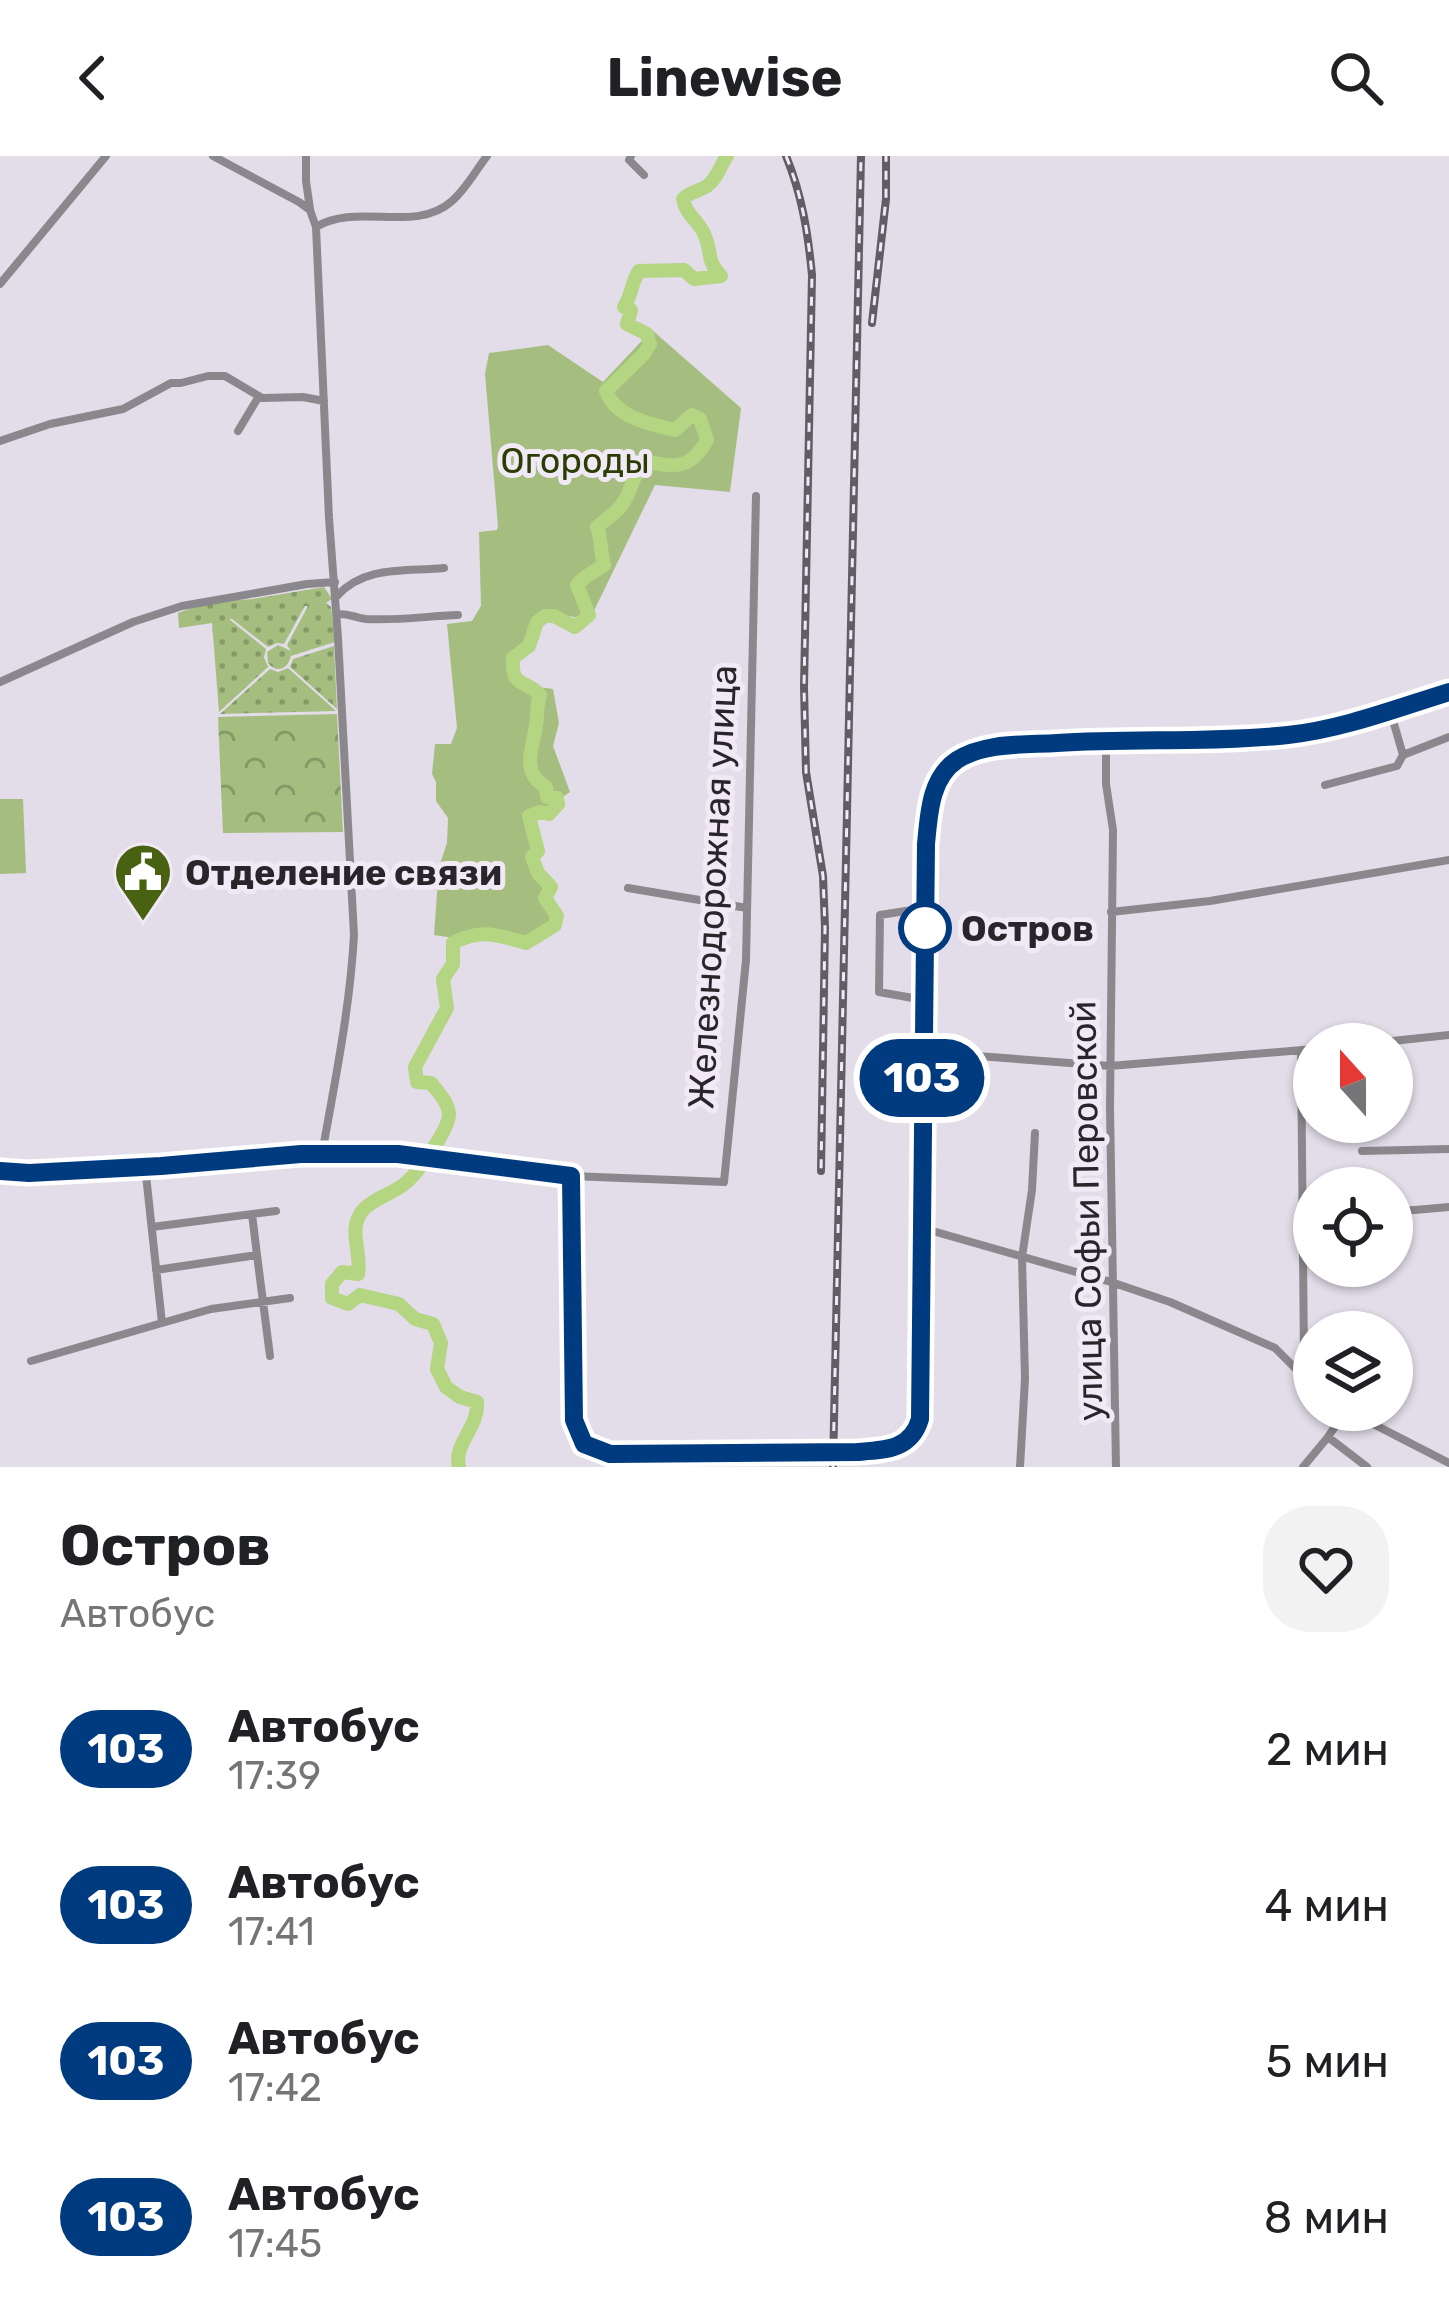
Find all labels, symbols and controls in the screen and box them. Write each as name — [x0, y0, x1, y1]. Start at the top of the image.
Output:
icon: back — [60, 45, 126, 111]
icon: search — [1323, 45, 1389, 111]
text: Linewise — [606, 46, 843, 110]
park label: Огороды — [500, 439, 650, 482]
street label: Железнодорожная улица — [679, 664, 746, 1110]
public building icon: Отделение связи — [112, 841, 174, 923]
place label: Отделение связи — [185, 851, 502, 894]
marker: Остров — [900, 903, 950, 953]
place label: Остров — [961, 907, 1094, 950]
street label: улица Софьи Перовской — [1061, 1000, 1112, 1422]
north arrow — [1293, 1023, 1413, 1143]
map controls — [1293, 1023, 1413, 1431]
line badge: 103 — [853, 1039, 991, 1117]
text: 103 — [883, 1053, 961, 1103]
button: locate — [1293, 1167, 1413, 1287]
button: layers — [1293, 1311, 1413, 1431]
button: heart — [1263, 1506, 1389, 1632]
text: Остров — [60, 1512, 271, 1579]
text: Автобус — [60, 1591, 215, 1637]
text: Автобус — [228, 1700, 420, 1753]
text: 2 мин — [1266, 1723, 1389, 1776]
text: 103 — [87, 1724, 165, 1774]
text: 17:39 — [228, 1753, 321, 1799]
text: Автобус — [228, 1856, 420, 1909]
text: 4 мин — [1265, 1879, 1389, 1932]
text: 103 — [87, 1880, 165, 1930]
text: 17:41 — [228, 1909, 315, 1955]
text: Автобус — [228, 2012, 420, 2065]
text: 5 мин — [1266, 2035, 1389, 2088]
text: 103 — [87, 2036, 165, 2086]
text: 17:42 — [228, 2065, 322, 2111]
text: Автобус — [228, 2168, 420, 2221]
text: 8 мин — [1264, 2191, 1389, 2244]
text: 103 — [87, 2192, 165, 2242]
text: 17:45 — [228, 2221, 322, 2267]

